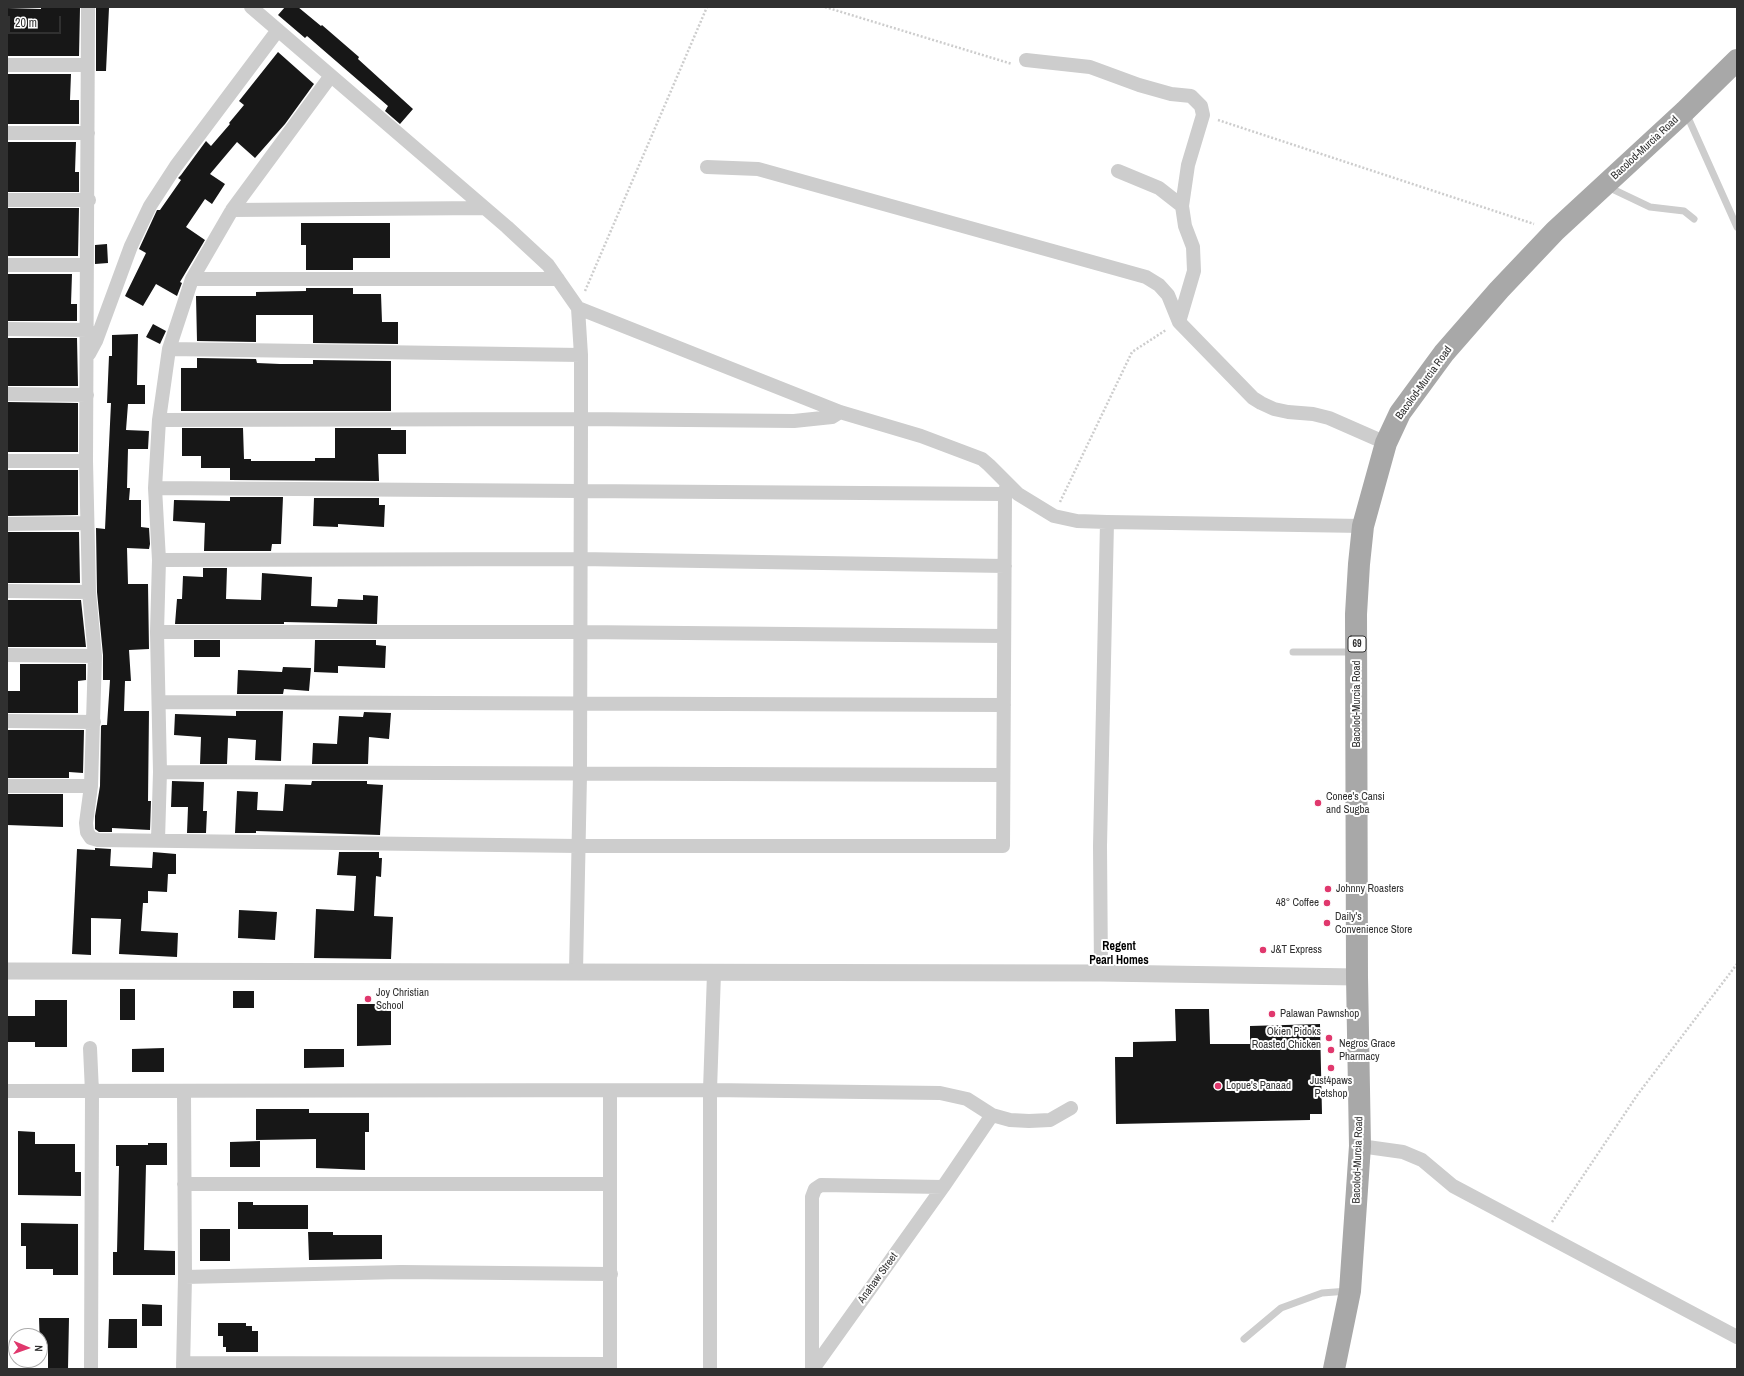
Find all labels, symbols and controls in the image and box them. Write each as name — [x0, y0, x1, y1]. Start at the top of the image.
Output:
scale bar — [10, 8, 63, 34]
text: 20 m — [15, 15, 37, 31]
street label: Bacolod-Murcia Road — [1609, 113, 1681, 183]
street label: Bacolod-Murcia Road — [1393, 344, 1455, 422]
road number: 69 — [1348, 636, 1366, 652]
street label: Bacolod-Murcia Road — [1350, 660, 1364, 748]
place label: Conee's Cansi and Sugba — [1326, 790, 1385, 816]
marker: Conee's Cansi and Sugba — [1313, 798, 1323, 808]
place label: Johnny Roasters — [1336, 882, 1404, 896]
marker: Johnny Roasters — [1323, 884, 1333, 894]
place label: 48° Coffee — [1276, 896, 1319, 910]
marker: 48° Coffee — [1322, 898, 1332, 908]
place label: Daily's Convenience Store — [1335, 910, 1412, 936]
marker: Daily's Convenience Store — [1322, 918, 1332, 928]
district label: Regent Pearl Homes — [1089, 940, 1149, 968]
place label: J&T Express — [1271, 943, 1322, 957]
marker: J&T Express — [1258, 945, 1268, 955]
place label: Joy Christian School — [376, 986, 429, 1012]
marker: Joy Christian School — [363, 994, 373, 1004]
place label: Palawan Pawnshop — [1280, 1007, 1359, 1021]
marker: Palawan Pawnshop — [1267, 1009, 1277, 1019]
place label: Okien Pidoks Roasted Chicken — [1252, 1025, 1321, 1051]
marker: Okien Pidoks Roasted Chicken — [1324, 1033, 1334, 1043]
place label: Negros Grace Pharmacy — [1339, 1037, 1395, 1063]
marker: Negros Grace Pharmacy — [1326, 1045, 1336, 1055]
marker: Just4paws Petshop — [1326, 1063, 1336, 1073]
place label: Just4paws Petshop — [1310, 1074, 1352, 1100]
place label: Lopue's Panaad — [1226, 1079, 1291, 1093]
marker: Lopue's Panaad — [1213, 1081, 1223, 1091]
street label: Bacolod-Murcia Road — [1350, 1116, 1366, 1204]
street label: Anahaw Street — [855, 1250, 901, 1306]
north arrow — [8, 1328, 48, 1368]
text: N — [32, 1345, 46, 1352]

